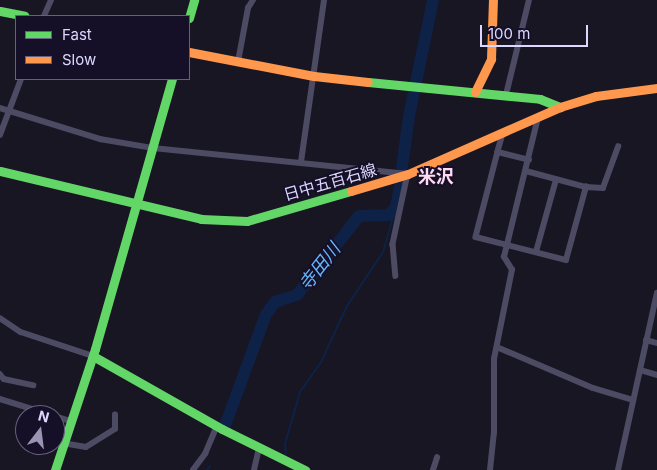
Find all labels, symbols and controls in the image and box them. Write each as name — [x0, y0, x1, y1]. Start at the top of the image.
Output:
legend — [15, 15, 190, 80]
scale bar — [482, 15, 590, 47]
text: 100 m — [488, 24, 530, 43]
text: Fast — [62, 25, 92, 44]
text: Slow — [62, 50, 96, 69]
street label: 日中五百石線 — [281, 160, 379, 204]
district label: 米沢 — [418, 166, 454, 188]
water label: 寺田川 — [295, 239, 345, 295]
north arrow — [15, 405, 65, 455]
text: N — [36, 406, 51, 426]

